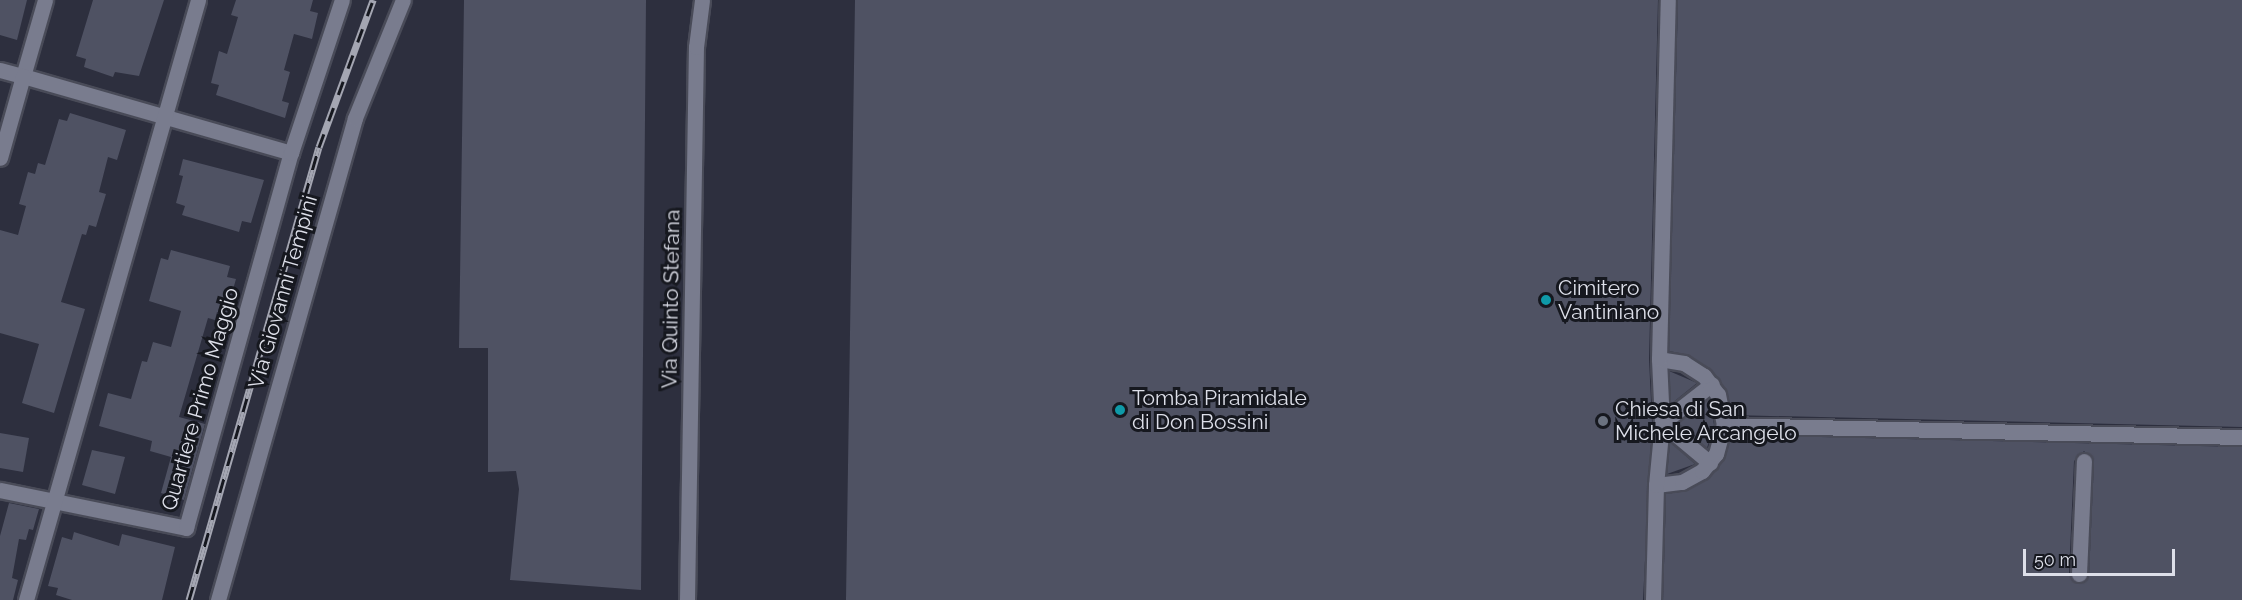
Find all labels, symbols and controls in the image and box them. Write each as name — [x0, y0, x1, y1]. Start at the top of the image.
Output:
street label: Via Giovanni Tempini — [243, 192, 323, 392]
street label: Via Quinto Stefana — [657, 209, 685, 389]
place label: Cimitero Vantiniano — [1558, 275, 1659, 325]
street label: Quartiere Primo Maggio — [156, 285, 244, 513]
marker: Cimitero Vantiniano — [1539, 293, 1553, 307]
place label: Tomba Piramidale di Don Bossini — [1132, 385, 1307, 435]
place label: Chiesa di San Michele Arcangelo — [1615, 396, 1797, 446]
marker: Tomba Piramidale di Don Bossini — [1113, 403, 1127, 417]
marker: Chiesa di San Michele Arcangelo — [1596, 414, 1610, 428]
scale bar — [2026, 537, 2178, 575]
text: 50 m — [2034, 549, 2076, 570]

